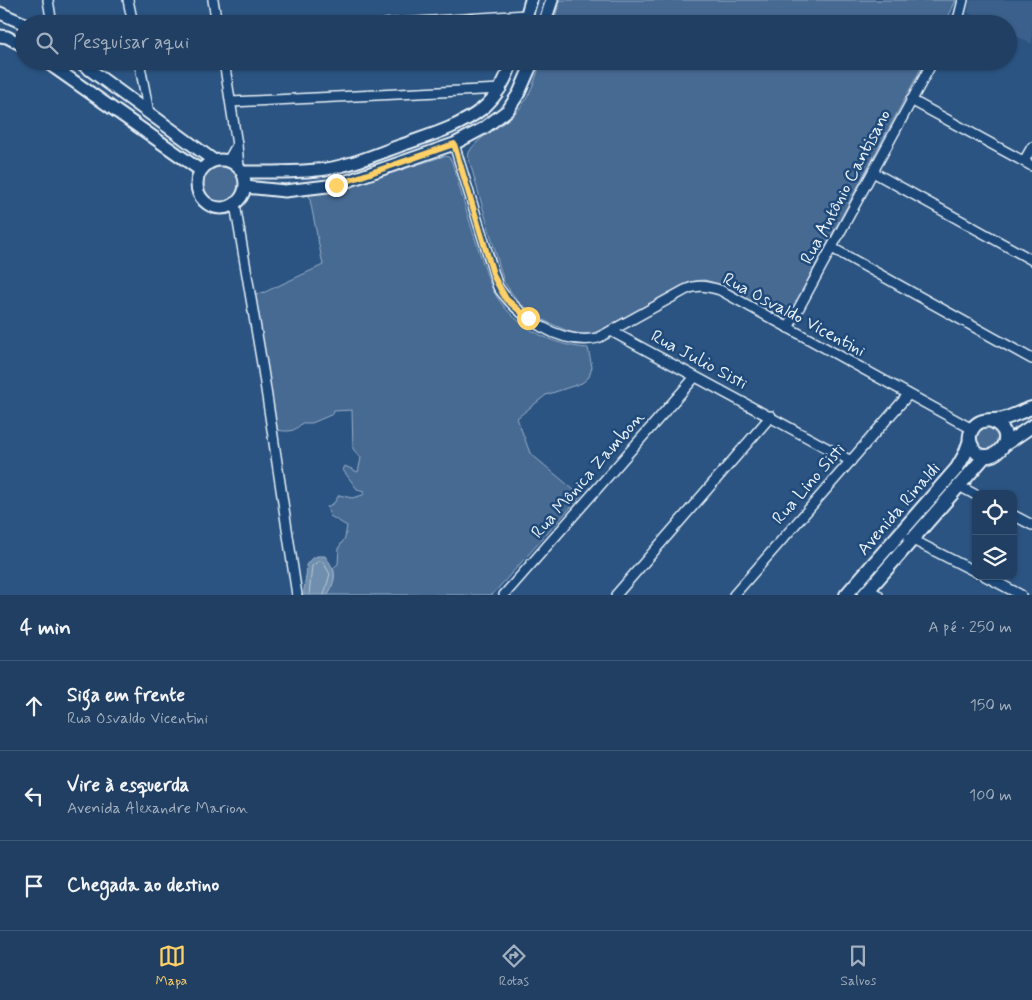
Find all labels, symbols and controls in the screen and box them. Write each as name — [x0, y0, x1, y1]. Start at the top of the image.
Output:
search box — [15, 15, 1017, 70]
icon: search — [33, 29, 61, 57]
text: Pesquisar aqui — [73, 30, 189, 55]
street label: Rua Antônio Cantisano — [795, 105, 897, 269]
route end — [325, 174, 348, 197]
street label: Rua Osvaldo Vicentini — [718, 267, 870, 363]
route start — [517, 307, 540, 330]
street label: Rua Julio Sisti — [646, 324, 752, 396]
street label: Rua Mônica Zambon — [526, 406, 650, 544]
street label: Rua Lino Sisti — [767, 438, 851, 530]
street label: Avenida Rinaldi — [852, 457, 946, 561]
map controls — [972, 490, 1017, 580]
button: locate — [972, 490, 1017, 535]
button: layers — [972, 535, 1017, 580]
text: 4 min — [20, 614, 71, 642]
text: A pé · 250 m — [928, 617, 1012, 638]
text: Siga em frente — [67, 683, 185, 708]
icon: ahead — [20, 692, 48, 720]
text: 150 m — [970, 695, 1012, 716]
text: Rua Osvaldo Vicentini — [67, 708, 208, 729]
text: Vire à esquerda — [67, 773, 189, 798]
icon: left — [20, 782, 48, 810]
text: 100 m — [969, 785, 1012, 806]
text: Avenida Alexandre Marion — [67, 798, 248, 819]
icon: arrive — [20, 872, 48, 900]
text: Chegada ao destino — [67, 873, 219, 898]
tab: Mapa — [156, 942, 187, 990]
tab: Rotas — [499, 942, 529, 990]
tab: Salvos — [840, 942, 876, 990]

